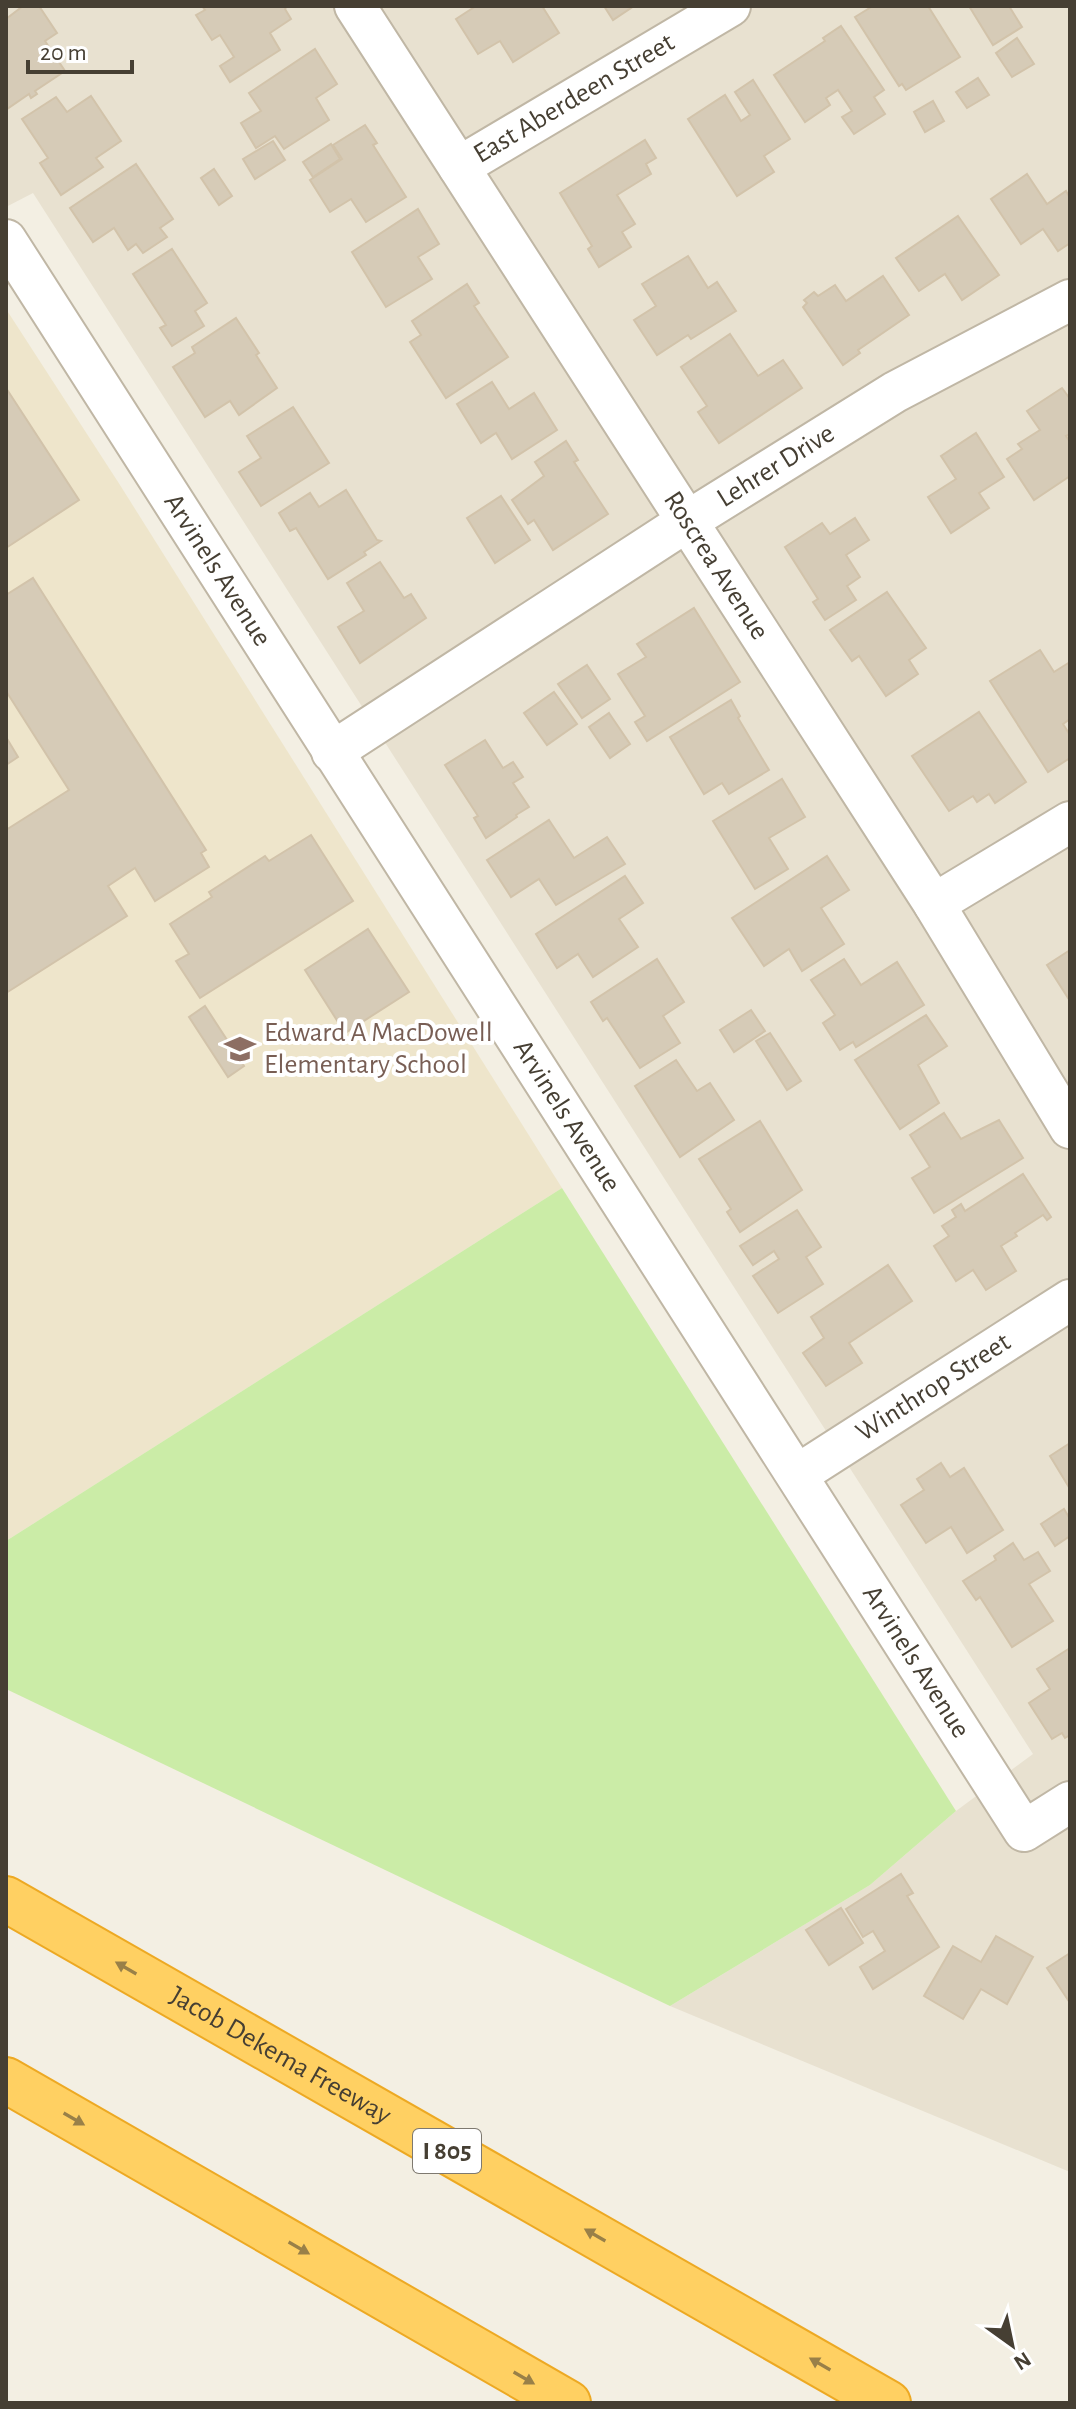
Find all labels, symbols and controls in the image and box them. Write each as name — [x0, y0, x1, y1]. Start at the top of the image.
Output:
scale bar — [28, 24, 132, 74]
street label: East Aberdeen Street — [469, 28, 679, 169]
text: 20 m — [40, 41, 87, 65]
street label: Lehrer Drive — [712, 419, 839, 513]
street label: Roscrea Avenue — [658, 487, 774, 645]
street label: Arvinels Avenue — [158, 489, 276, 651]
place label: Edward A MacDowell Elementary School — [264, 1019, 493, 1079]
school or university icon: Edward A MacDowell Elementary School — [223, 1032, 257, 1066]
street label: Arvinels Avenue — [508, 1035, 625, 1197]
street label: Winthrop Street — [851, 1328, 1016, 1447]
street label: Arvinels Avenue — [857, 1581, 975, 1743]
one-way arrow — [114, 1961, 137, 1975]
street label: Jacob Dekema Freeway — [165, 1982, 396, 2130]
one-way arrow — [62, 2112, 85, 2126]
road number: I 805 — [413, 2129, 481, 2173]
one-way arrow — [583, 2228, 606, 2242]
one-way arrow — [288, 2241, 310, 2255]
north arrow — [972, 2305, 1052, 2385]
text: N — [1010, 2348, 1035, 2374]
one-way arrow — [809, 2357, 831, 2371]
one-way arrow — [513, 2371, 536, 2385]

